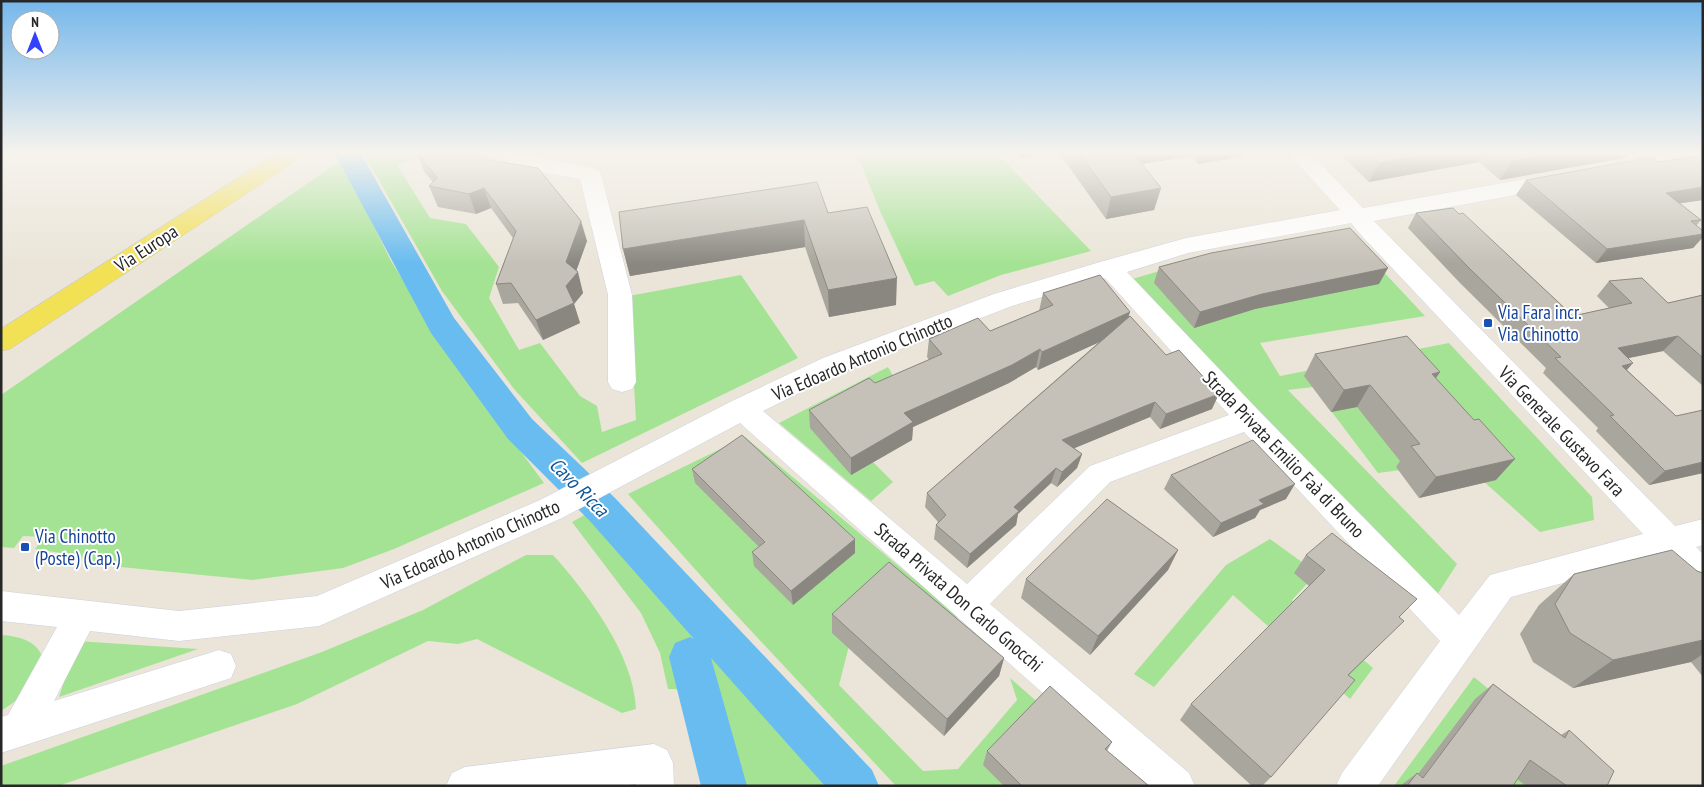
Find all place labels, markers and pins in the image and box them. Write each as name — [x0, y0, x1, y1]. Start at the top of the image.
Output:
place label: Via Fara incr. Via Chinotto — [1497, 300, 1582, 346]
marker: Via Fara incr. Via Chinotto — [1482, 317, 1494, 329]
place label: Via Chinotto (Poste) (Cap.) — [34, 524, 121, 570]
marker: Via Chinotto (Poste) (Cap.) — [19, 541, 31, 553]

